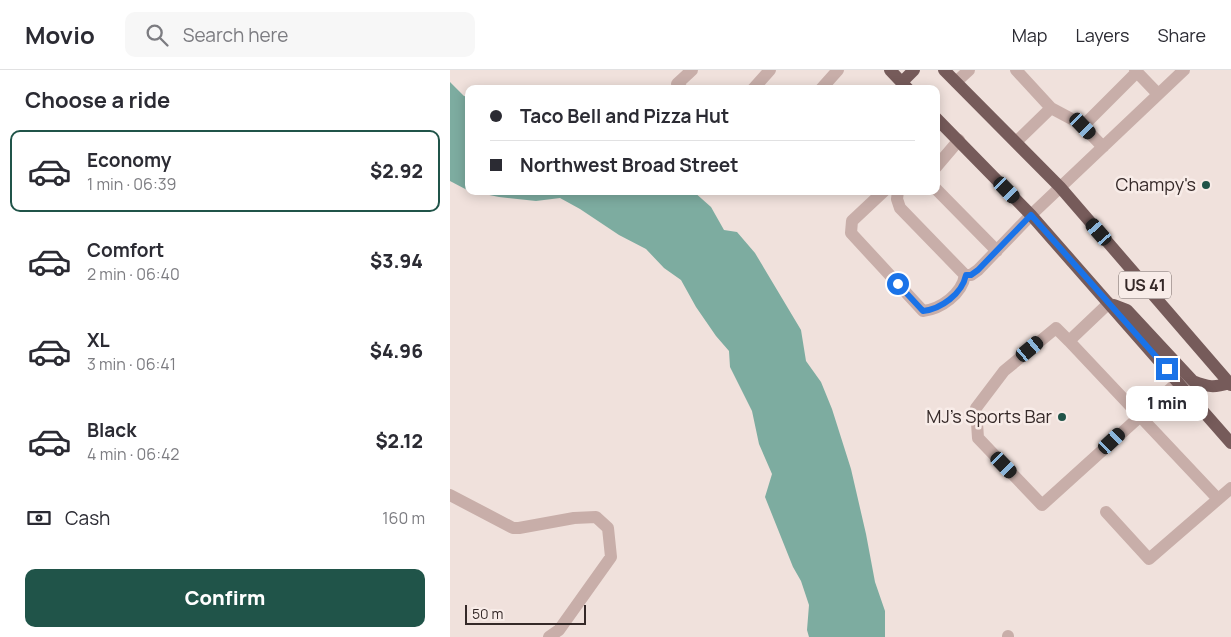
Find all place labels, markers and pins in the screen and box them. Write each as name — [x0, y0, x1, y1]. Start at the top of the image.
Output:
place label: Champy's — [1116, 172, 1196, 196]
marker: Champy's — [1200, 179, 1212, 191]
place label: MJ's Sports Bar — [926, 404, 1053, 428]
marker: MJ's Sports Bar — [1056, 411, 1068, 423]

